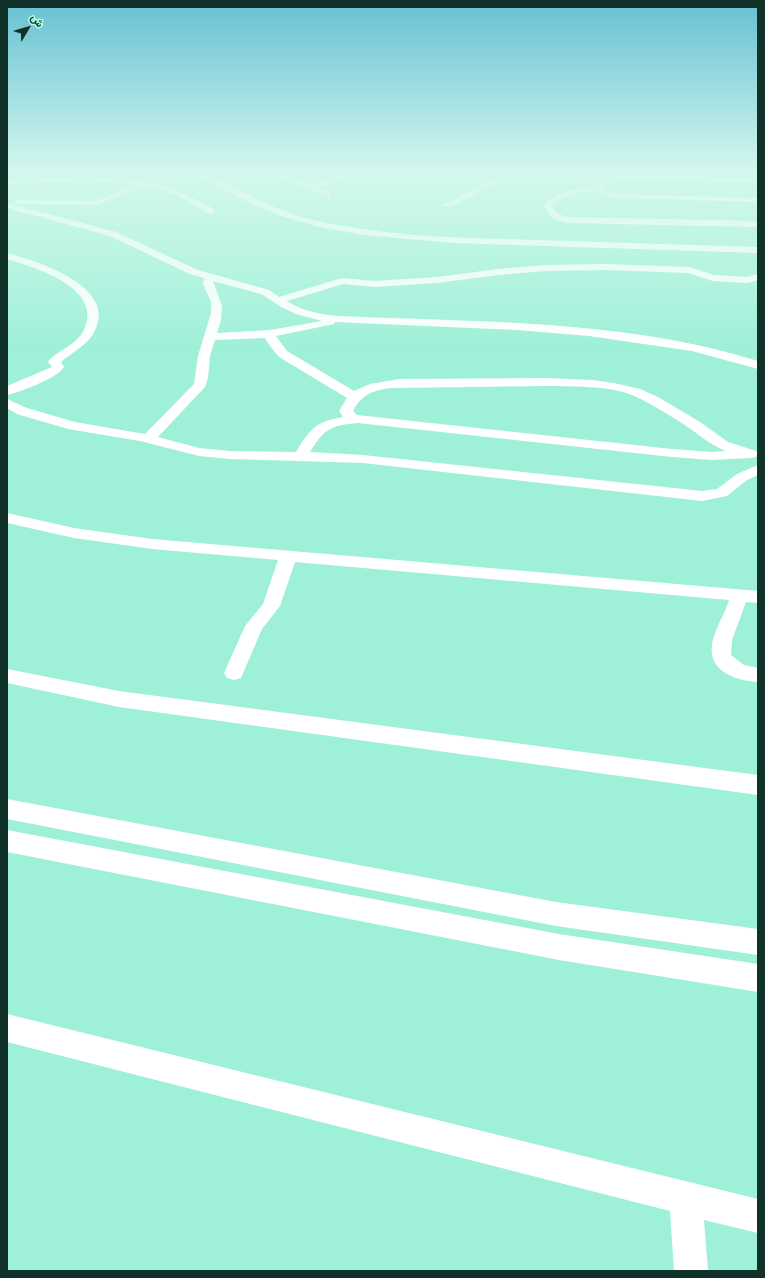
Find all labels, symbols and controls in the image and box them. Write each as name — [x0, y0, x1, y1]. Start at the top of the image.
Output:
north arrow — [8, 8, 48, 48]
text: ش — [29, 12, 46, 30]

